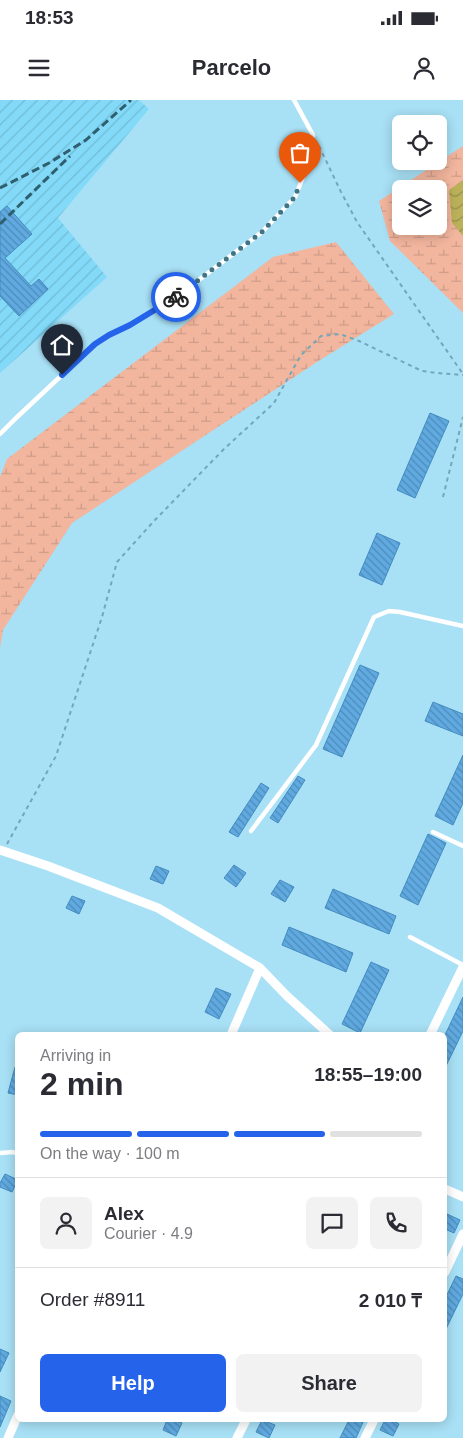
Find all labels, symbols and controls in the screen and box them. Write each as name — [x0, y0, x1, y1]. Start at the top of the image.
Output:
text: 18:53 — [25, 7, 74, 28]
icon: menu — [25, 54, 53, 82]
icon: person — [410, 54, 438, 82]
text: Parcelo — [192, 55, 271, 80]
map controls — [392, 115, 447, 235]
button: locate — [392, 115, 447, 170]
pin — [279, 132, 321, 183]
icon: bag — [286, 139, 314, 167]
button: layers — [392, 180, 447, 235]
courier — [151, 272, 201, 322]
icon: bike — [162, 283, 190, 311]
pin — [41, 324, 83, 375]
icon: home — [48, 331, 76, 359]
text: Arriving in — [40, 1047, 111, 1064]
text: 18:55–19:00 — [314, 1064, 422, 1085]
text: 2 min — [40, 1066, 124, 1102]
text: On the way · 100 m — [40, 1145, 180, 1162]
button: person — [40, 1197, 92, 1249]
button: chat — [306, 1197, 358, 1249]
button: phone — [370, 1197, 422, 1249]
text: Alex — [104, 1203, 144, 1224]
text: Courier · 4.9 — [104, 1225, 193, 1242]
text: Order #8911 — [40, 1289, 145, 1310]
text: 2 010 ₸ — [359, 1290, 422, 1311]
button: Help — [40, 1354, 226, 1412]
button: Share — [236, 1354, 422, 1412]

